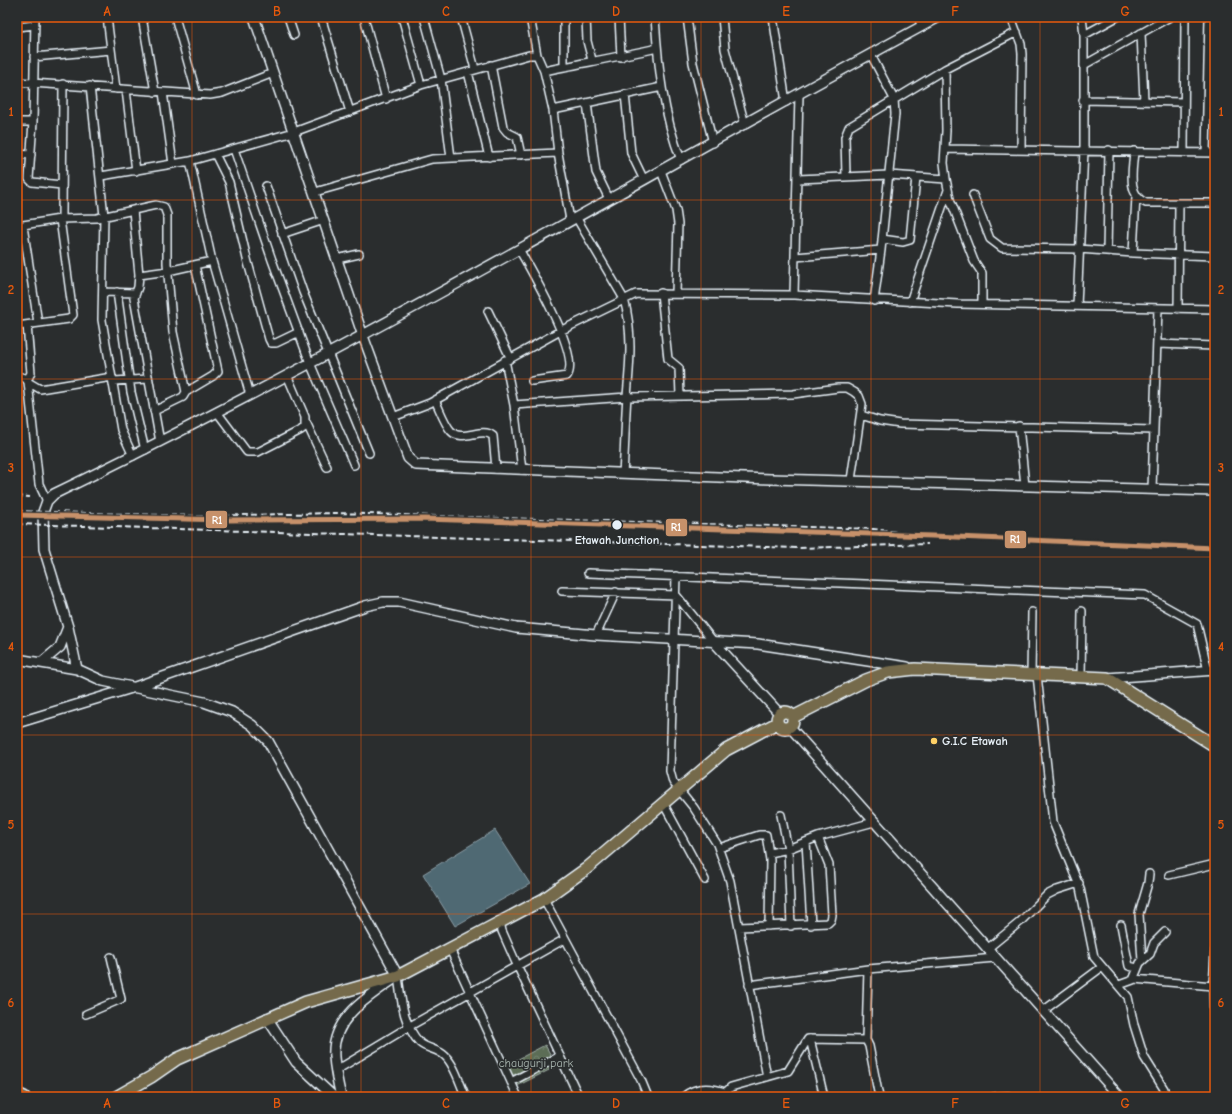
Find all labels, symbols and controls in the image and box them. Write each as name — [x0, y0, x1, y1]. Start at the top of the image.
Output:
text: A — [103, 4, 111, 19]
text: B — [273, 4, 281, 19]
text: C — [442, 4, 450, 19]
text: D — [612, 4, 620, 19]
text: E — [782, 4, 790, 19]
text: F — [951, 4, 959, 19]
text: G — [1120, 4, 1130, 19]
text: 1 — [8, 104, 14, 119]
text: 1 — [1218, 104, 1224, 119]
text: 2 — [8, 282, 14, 297]
text: 2 — [1218, 282, 1224, 297]
text: 3 — [8, 460, 14, 475]
text: 3 — [1218, 460, 1224, 475]
line badge: R1 — [205, 510, 228, 529]
text: R1 — [212, 514, 222, 527]
marker: Etawah Junction — [610, 518, 624, 532]
line badge: R1 — [665, 518, 688, 537]
text: R1 — [671, 521, 681, 534]
line badge: R1 — [1004, 530, 1027, 549]
place label: Etawah Junction — [575, 533, 659, 547]
text: R1 — [1010, 533, 1020, 546]
text: 4 — [8, 639, 14, 654]
text: 4 — [1218, 639, 1224, 654]
place label: G.I.C Etawah — [942, 734, 1008, 748]
marker: G.I.C Etawah — [929, 736, 939, 746]
text: 5 — [8, 817, 15, 832]
text: 5 — [1218, 817, 1225, 832]
text: 6 — [8, 995, 15, 1010]
text: 6 — [1218, 995, 1225, 1010]
park label: chaugurji park — [499, 1056, 573, 1070]
text: A — [103, 1096, 111, 1111]
text: B — [273, 1096, 281, 1111]
text: C — [442, 1096, 450, 1111]
text: D — [612, 1096, 620, 1111]
text: E — [782, 1096, 790, 1111]
text: F — [951, 1096, 959, 1111]
text: G — [1120, 1096, 1130, 1111]

